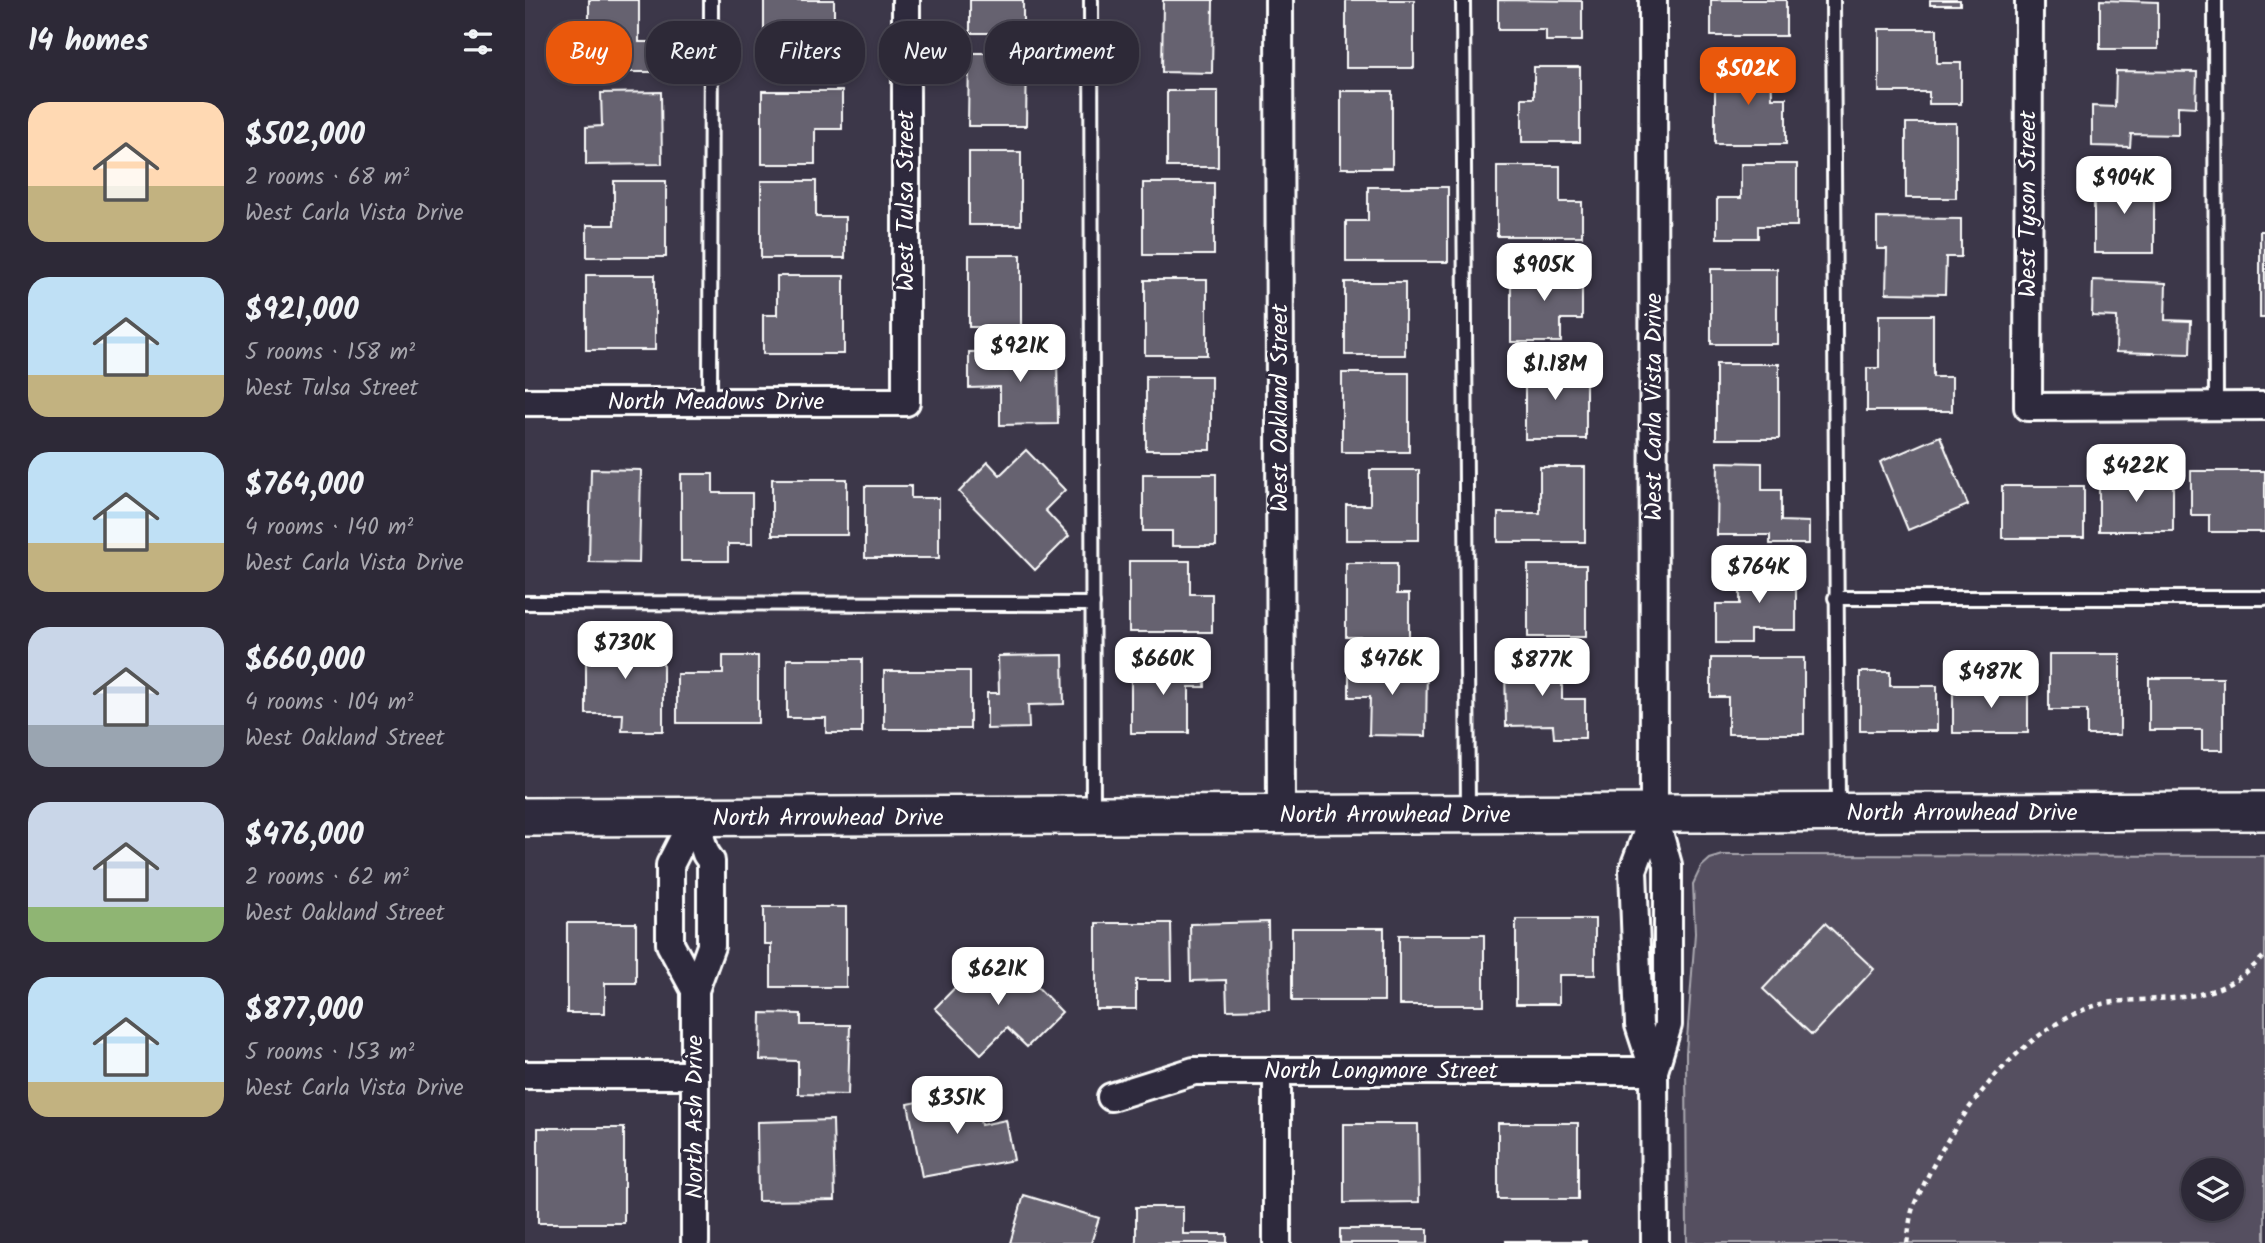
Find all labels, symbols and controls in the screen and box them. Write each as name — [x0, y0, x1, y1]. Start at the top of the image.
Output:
text: 14 homes — [28, 18, 149, 66]
chip: Buy — [546, 21, 632, 84]
chip: Rent — [646, 21, 741, 84]
chip: Filters — [755, 21, 865, 84]
chip: New — [879, 21, 971, 84]
chip: Apartment — [985, 21, 1139, 84]
icon: filters — [459, 23, 497, 61]
pin: $502K — [1699, 48, 1797, 107]
text: $502K — [1716, 52, 1780, 88]
street label: West Tulsa Street — [887, 110, 926, 291]
street label: West Tyson Street — [2009, 110, 2048, 298]
text: $502,000 — [245, 112, 365, 160]
icon: home — [84, 130, 168, 214]
pin: $904K — [2075, 156, 2173, 216]
text: 2 rooms · 68 m² — [245, 160, 409, 196]
text: $904K — [2092, 161, 2156, 197]
text: West Carla Vista Drive — [245, 196, 463, 232]
pin: $905K — [1495, 244, 1593, 303]
text: $905K — [1513, 248, 1575, 284]
text: $921,000 — [245, 287, 359, 335]
street label: West Carla Vista Drive — [1635, 293, 1674, 521]
street label: West Oakland Street — [1261, 303, 1300, 512]
icon: home — [84, 305, 168, 389]
pin: $921K — [971, 324, 1069, 384]
text: $921K — [990, 329, 1050, 365]
text: 5 rooms · 158 m² — [245, 335, 415, 371]
pin: $1.18M — [1498, 342, 1612, 402]
text: $1.18M — [1523, 347, 1587, 383]
text: West Tulsa Street — [245, 371, 418, 407]
street label: North Meadows Drive — [608, 383, 825, 422]
pin: $422K — [2087, 444, 2185, 504]
text: $422K — [2103, 449, 2169, 485]
text: $764,000 — [245, 462, 364, 510]
icon: home — [84, 480, 168, 564]
text: 4 rooms · 140 m² — [245, 510, 413, 546]
text: West Carla Vista Drive — [245, 546, 463, 582]
pin: $764K — [1710, 546, 1808, 605]
text: $764K — [1727, 550, 1791, 586]
pin: $730K — [576, 622, 674, 681]
text: $730K — [594, 626, 656, 662]
text: $660,000 — [245, 637, 365, 685]
pin: $660K — [1114, 638, 1212, 697]
pin: $476K — [1343, 638, 1441, 697]
pin: $877K — [1493, 638, 1591, 698]
text: $660K — [1131, 642, 1195, 678]
text: $476K — [1360, 642, 1424, 678]
text: $877K — [1511, 643, 1573, 679]
pin: $487K — [1942, 650, 2040, 710]
icon: home — [84, 655, 168, 739]
text: $487K — [1959, 655, 2023, 691]
text: 4 rooms · 104 m² — [245, 685, 413, 721]
text: West Oakland Street — [245, 721, 445, 757]
street label: North Arrowhead Drive — [1847, 794, 2078, 833]
street label: North Arrowhead Drive — [1280, 796, 1511, 835]
street label: North Arrowhead Drive — [713, 799, 944, 838]
text: $476,000 — [245, 812, 364, 860]
icon: home — [84, 830, 168, 914]
text: 2 rooms · 62 m² — [245, 860, 409, 896]
text: West Oakland Street — [245, 896, 445, 932]
pin: $621K — [949, 948, 1047, 1007]
text: $621K — [968, 952, 1028, 988]
text: $877,000 — [245, 987, 363, 1035]
icon: home — [84, 1005, 168, 1089]
text: 5 rooms · 153 m² — [245, 1035, 414, 1071]
street label: North Ash Drive — [676, 1035, 715, 1199]
street label: North Longmore Street — [1264, 1052, 1499, 1091]
text: West Carla Vista Drive — [245, 1071, 463, 1107]
pin: $351K — [908, 1076, 1006, 1136]
text: $351K — [928, 1081, 986, 1117]
map controls — [2181, 1158, 2244, 1221]
button: layers — [2181, 1158, 2244, 1221]

